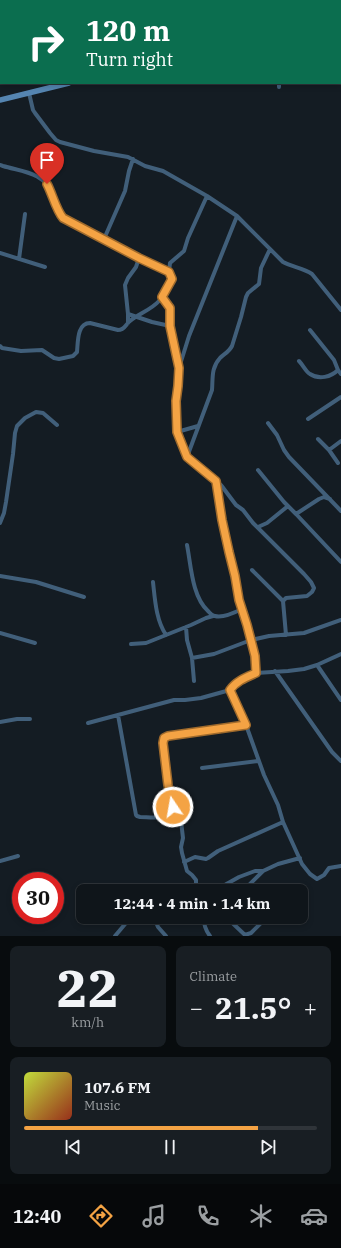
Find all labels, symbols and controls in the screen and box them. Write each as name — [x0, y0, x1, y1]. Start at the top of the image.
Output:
text: 120 m — [86, 12, 170, 49]
icon: right — [20, 16, 72, 68]
text: Turn right — [86, 48, 173, 71]
pin — [30, 143, 64, 184]
icon: arrive — [36, 149, 58, 171]
position arrow — [152, 786, 194, 828]
speed limit sign: 30 — [12, 872, 64, 924]
text: 12:44 · 4 min · 1.4 km — [114, 894, 270, 913]
text: 22 — [57, 954, 119, 1021]
text: Climate — [190, 968, 237, 985]
text: 21.5° — [215, 988, 292, 1027]
text: − — [190, 993, 203, 1022]
text: + — [304, 993, 317, 1022]
text: km/h — [71, 1014, 104, 1031]
text: 107.6 FM — [84, 1078, 151, 1097]
text: Music — [84, 1097, 121, 1114]
icon: previous — [62, 1136, 84, 1158]
icon: pause — [159, 1136, 181, 1158]
icon: next — [257, 1136, 279, 1158]
icon: directions — [87, 1202, 115, 1230]
icon: music — [140, 1202, 168, 1230]
icon: phone — [194, 1202, 222, 1230]
icon: climate — [247, 1202, 275, 1230]
icon: car — [300, 1202, 328, 1230]
text: 12:40 — [13, 1205, 61, 1228]

